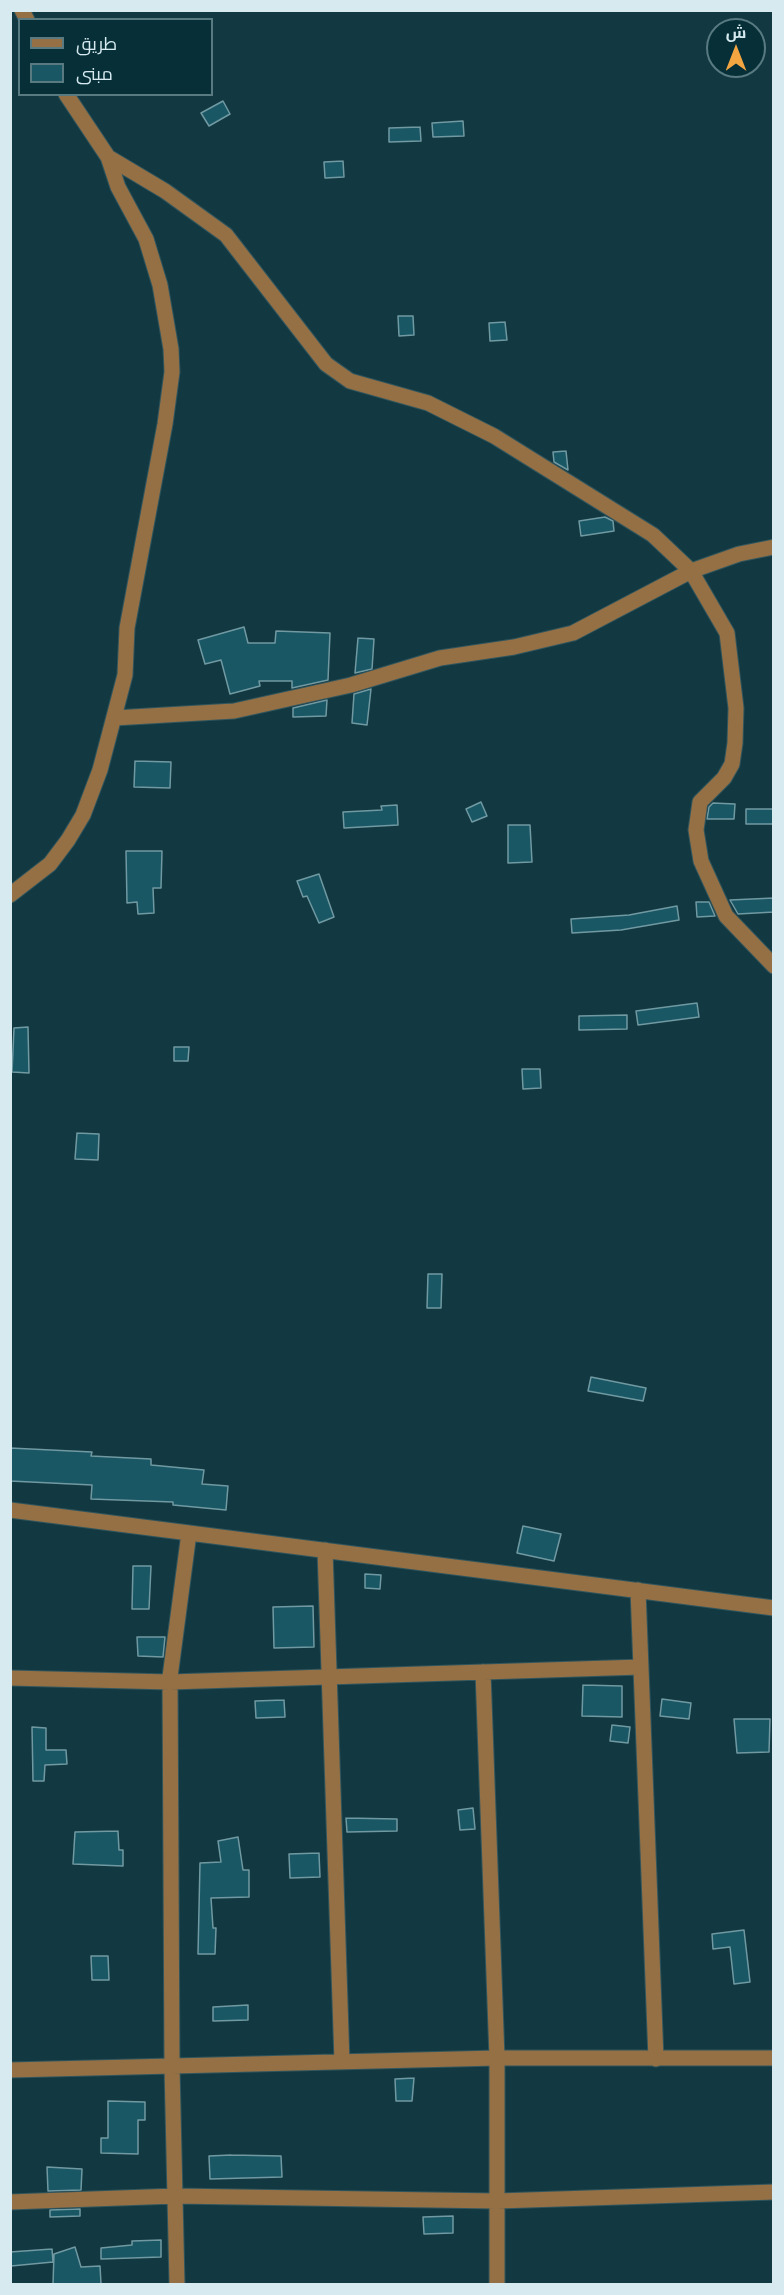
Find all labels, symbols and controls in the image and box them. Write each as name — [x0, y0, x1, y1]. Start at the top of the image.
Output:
legend — [18, 18, 213, 96]
north arrow — [706, 18, 766, 78]
text: ش — [726, 22, 746, 41]
text: طريق — [76, 32, 117, 54]
text: مبنى — [76, 62, 113, 84]

